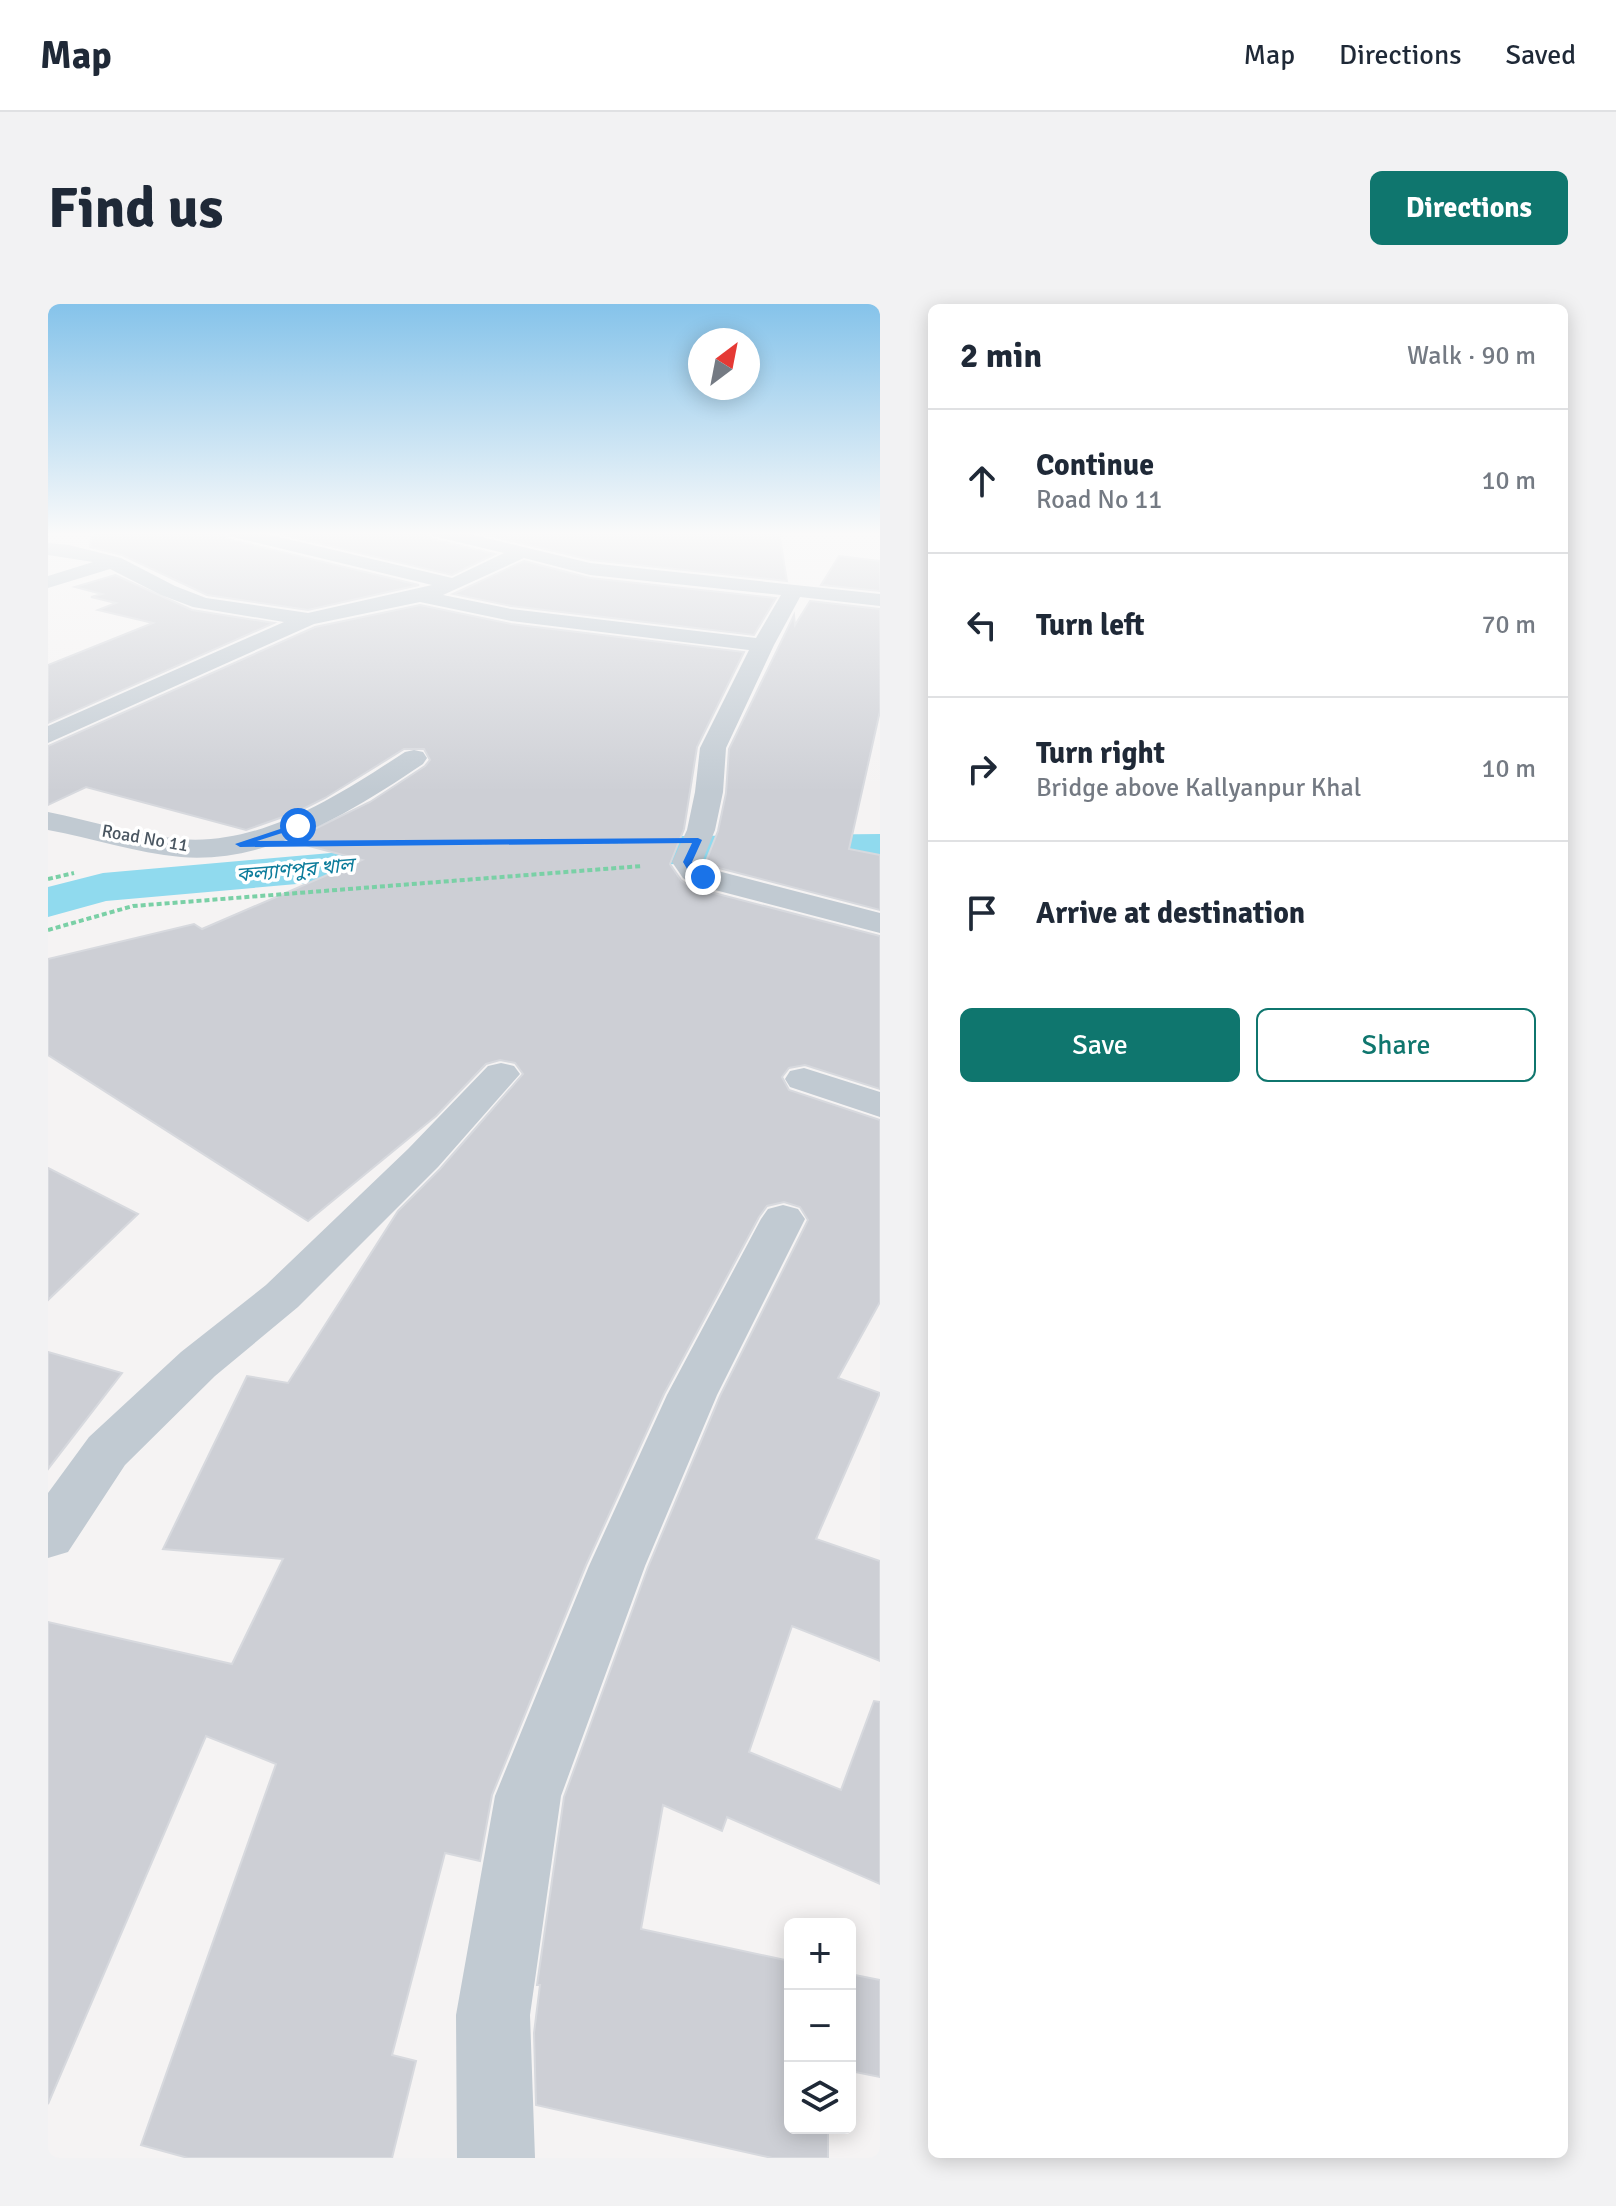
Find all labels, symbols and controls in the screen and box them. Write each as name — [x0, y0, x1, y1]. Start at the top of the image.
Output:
text: Map — [40, 32, 112, 79]
text: Map — [1243, 38, 1295, 72]
text: Directions — [1339, 38, 1461, 72]
text: Saved — [1505, 38, 1576, 72]
button: Directions — [1370, 171, 1568, 245]
text: Find us — [48, 174, 223, 243]
north arrow — [688, 328, 760, 400]
text: 2 min — [960, 335, 1042, 377]
text: Walk · 90 m — [1407, 340, 1536, 372]
text: Continue — [1036, 447, 1154, 484]
icon: ahead — [960, 459, 1004, 503]
text: 10 m — [1481, 465, 1536, 497]
text: Road No 11 — [1036, 484, 1162, 516]
icon: left — [960, 603, 1004, 647]
text: Turn left — [1036, 607, 1145, 644]
text: 70 m — [1481, 609, 1536, 641]
text: Turn right — [1036, 735, 1165, 772]
icon: right — [960, 747, 1004, 791]
text: 10 m — [1481, 753, 1536, 785]
text: Bridge above Kallyanpur Khal — [1036, 772, 1361, 804]
route start — [280, 808, 316, 844]
street label: Road No 11 — [100, 820, 190, 856]
water label: কল্যাণপুর খাল — [235, 852, 358, 888]
route end — [685, 859, 721, 895]
icon: arrive — [960, 891, 1004, 935]
text: Arrive at destination — [1036, 895, 1305, 932]
button: Save — [960, 1008, 1240, 1082]
button: Share — [1256, 1008, 1536, 1082]
map controls — [784, 1918, 856, 2134]
button: + — [784, 1918, 856, 1990]
button: − — [784, 1990, 856, 2062]
button: layers — [784, 2062, 856, 2134]

